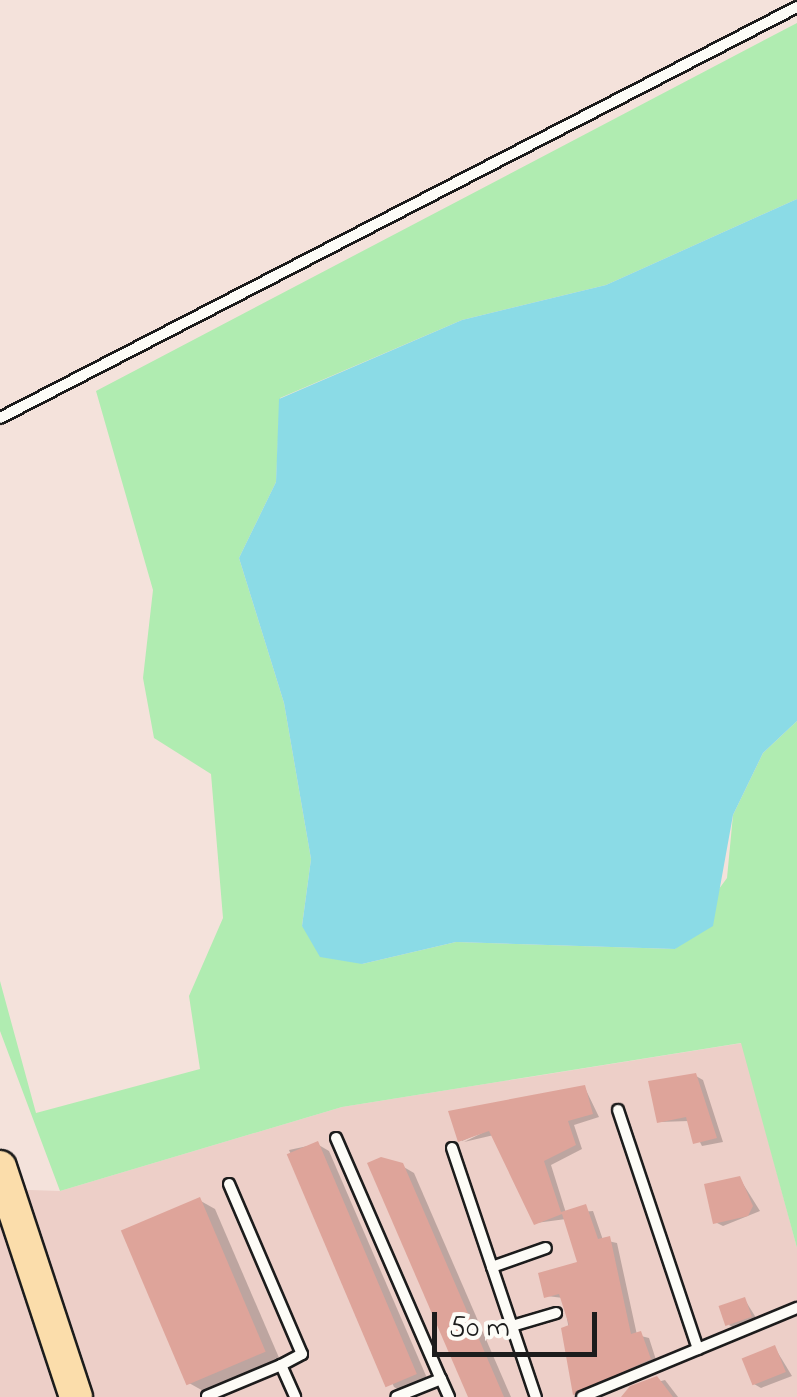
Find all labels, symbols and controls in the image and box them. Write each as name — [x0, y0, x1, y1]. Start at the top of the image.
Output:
scale bar — [437, 1292, 602, 1354]
text: 50 m — [449, 1307, 510, 1351]

